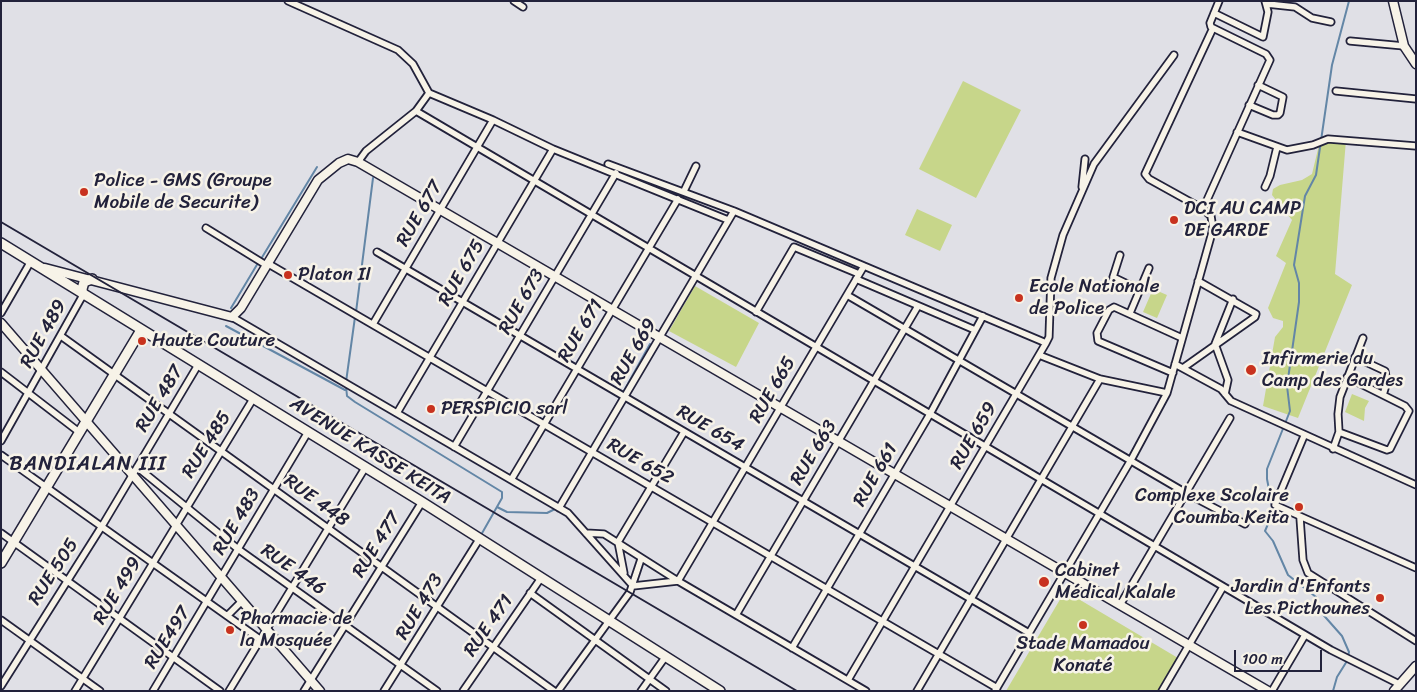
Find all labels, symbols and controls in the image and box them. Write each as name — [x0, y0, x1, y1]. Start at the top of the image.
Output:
place label: Police - GMS (Groupe Mobile de Securite) — [94, 170, 272, 214]
street label: RUE 677 — [392, 177, 448, 251]
marker: Police - GMS (Groupe Mobile de Securite) — [78, 186, 90, 198]
place label: DCI AU CAMP DE GARDE — [1184, 198, 1301, 242]
marker: DCI AU CAMP DE GARDE — [1168, 214, 1180, 226]
street label: RUE 675 — [434, 236, 490, 310]
place label: Platon II — [298, 264, 371, 286]
street label: RUE 673 — [494, 265, 550, 339]
marker: Platon II — [282, 269, 294, 281]
place label: Ecole Nationale de Police — [1029, 276, 1159, 320]
marker: Ecole Nationale de Police — [1013, 292, 1025, 304]
street label: RUE 671 — [553, 295, 609, 367]
street label: RUE 489 — [16, 296, 72, 372]
street label: RUE 669 — [606, 315, 662, 389]
place label: Haute Couture — [152, 330, 275, 352]
marker: Haute Couture — [136, 335, 148, 347]
place label: Infirmerie du Camp des Gardes — [1262, 348, 1403, 392]
street label: RUE 665 — [745, 353, 801, 427]
street label: RUE 487 — [131, 362, 189, 436]
marker: Infirmerie du Camp des Gardes — [1244, 363, 1258, 377]
street label: AVENUE KASSE KEITA — [286, 392, 454, 510]
place label: PERSPICIO sarl — [441, 398, 568, 420]
street label: RUE 659 — [946, 398, 1002, 474]
street label: RUE 654 — [672, 401, 748, 457]
marker: PERSPICIO sarl — [425, 403, 437, 415]
street label: RUE 485 — [178, 407, 236, 483]
street label: RUE 663 — [786, 416, 842, 490]
street label: RUE 652 — [603, 434, 677, 490]
street label: RUE 661 — [849, 439, 903, 511]
district label: BANDIALAN III — [10, 452, 166, 478]
street label: RUE 448 — [279, 470, 353, 532]
street label: RUE 483 — [208, 485, 266, 559]
place label: Complexe Scolaire Coumba Keita — [1135, 485, 1289, 529]
marker: Complexe Scolaire Coumba Keita — [1293, 501, 1305, 513]
street label: RUE 477 — [348, 508, 406, 582]
street label: RUE 505 — [24, 534, 84, 610]
street label: RUE 446 — [256, 539, 330, 601]
street label: RUE 499 — [89, 553, 147, 629]
place label: Cabinet Médical Kalale — [1055, 560, 1176, 604]
street label: RUE 473 — [391, 570, 449, 644]
marker: Cabinet Médical Kalale — [1037, 575, 1051, 589]
place label: Jardin d'Enfants Les Picthounes — [1231, 576, 1370, 620]
street label: RUE 471 — [459, 591, 519, 661]
marker: Jardin d'Enfants Les Picthounes — [1374, 592, 1386, 604]
street label: RUE497 — [140, 603, 196, 673]
place label: Pharmacie de la Mosquée — [240, 608, 352, 652]
marker: Stade Mamadou Konaté — [1077, 619, 1089, 631]
marker: Pharmacie de la Mosquée — [224, 624, 236, 636]
place label: Stade Mamadou Konaté — [1016, 633, 1150, 677]
scale bar — [1237, 640, 1324, 672]
text: 100 m — [1242, 646, 1283, 672]

